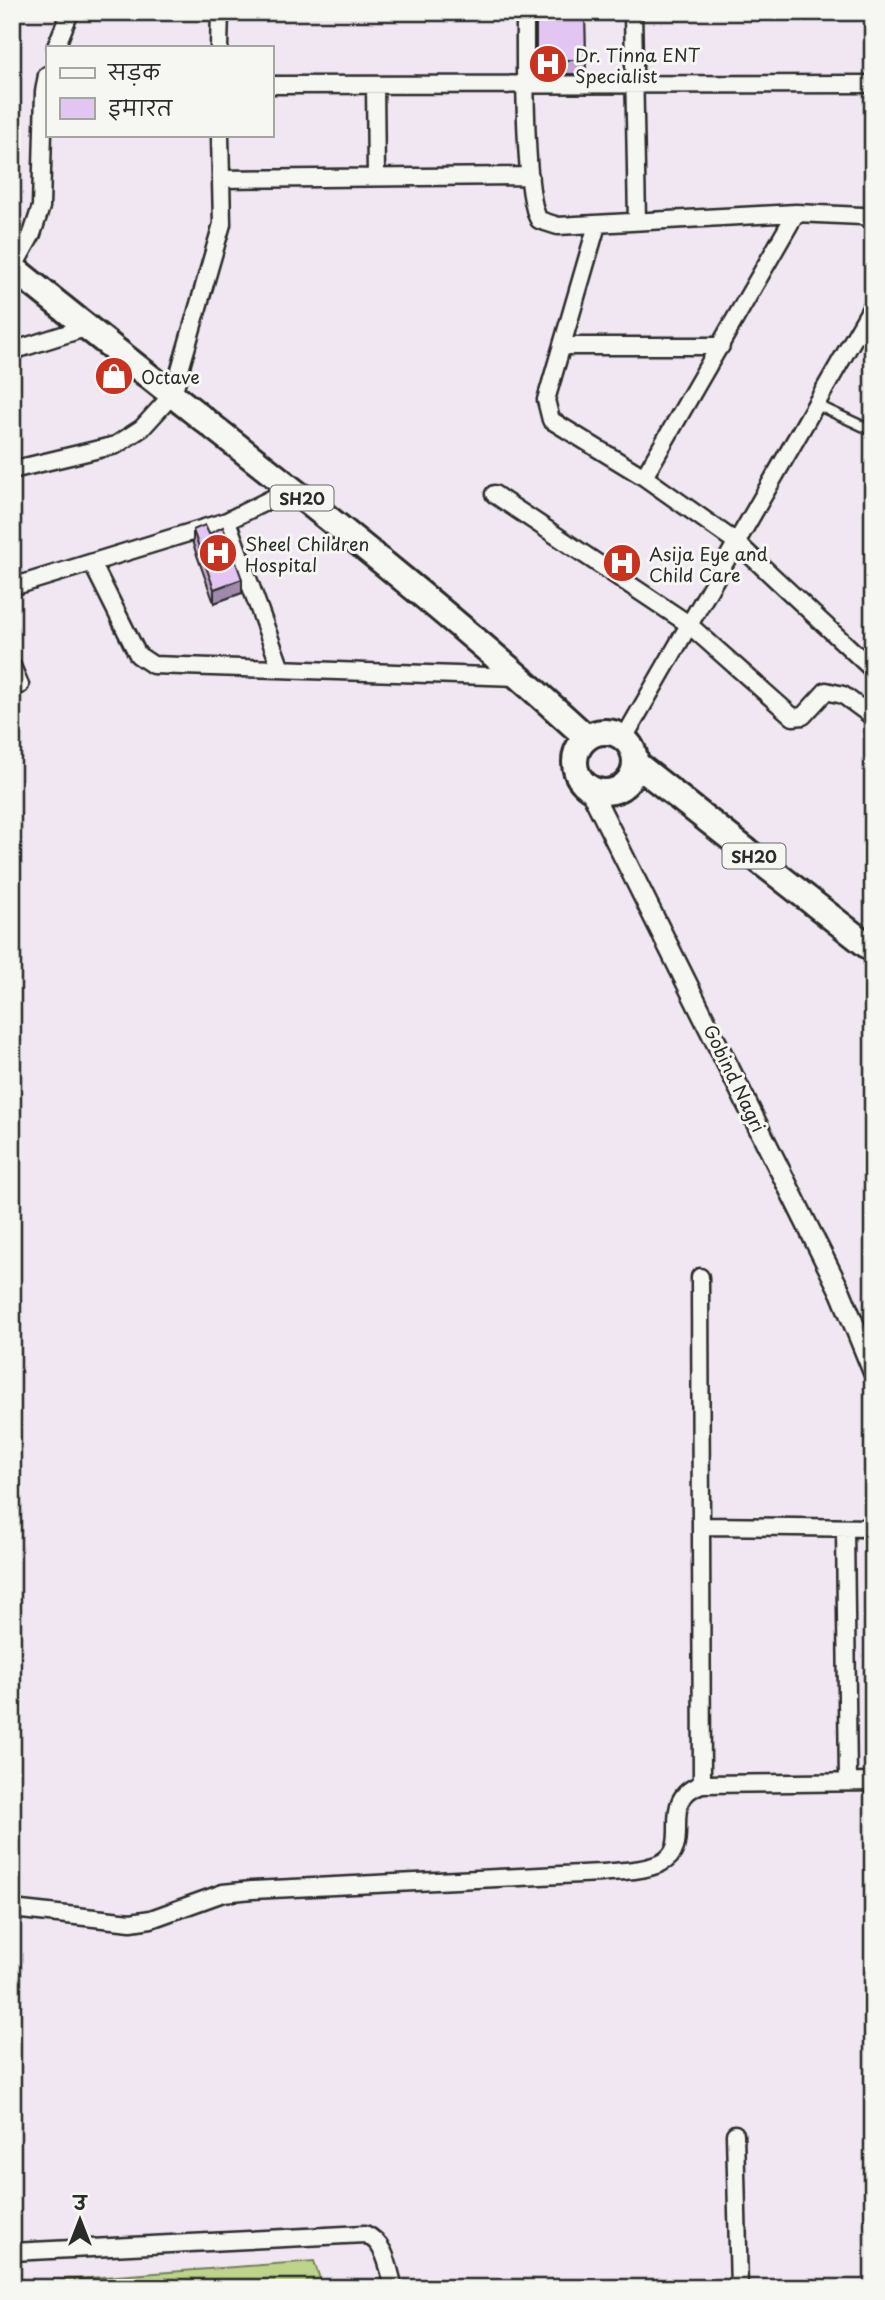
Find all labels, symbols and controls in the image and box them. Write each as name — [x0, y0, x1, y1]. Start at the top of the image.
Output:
place label: Dr. Tinna ENT Specialist — [575, 41, 701, 89]
hospital icon: Dr. Tinna ENT Specialist — [527, 43, 569, 85]
legend — [46, 46, 273, 136]
text: सड़क — [107, 55, 161, 87]
text: इमारत — [108, 91, 174, 123]
shop icon: Octave — [93, 355, 135, 397]
place label: Octave — [141, 363, 200, 390]
road number: SH20 — [270, 485, 334, 510]
place label: Sheel Children Hospital — [245, 530, 369, 578]
hospital icon: Sheel Children Hospital — [197, 532, 239, 574]
place label: Asija Eye and Child Care — [649, 540, 768, 588]
hospital icon: Asija Eye and Child Care — [601, 542, 643, 584]
road number: SH20 — [722, 844, 786, 869]
street label: Gobind Nagri — [697, 1020, 773, 1136]
north arrow — [46, 2184, 116, 2254]
text: उ — [72, 2188, 89, 2216]

